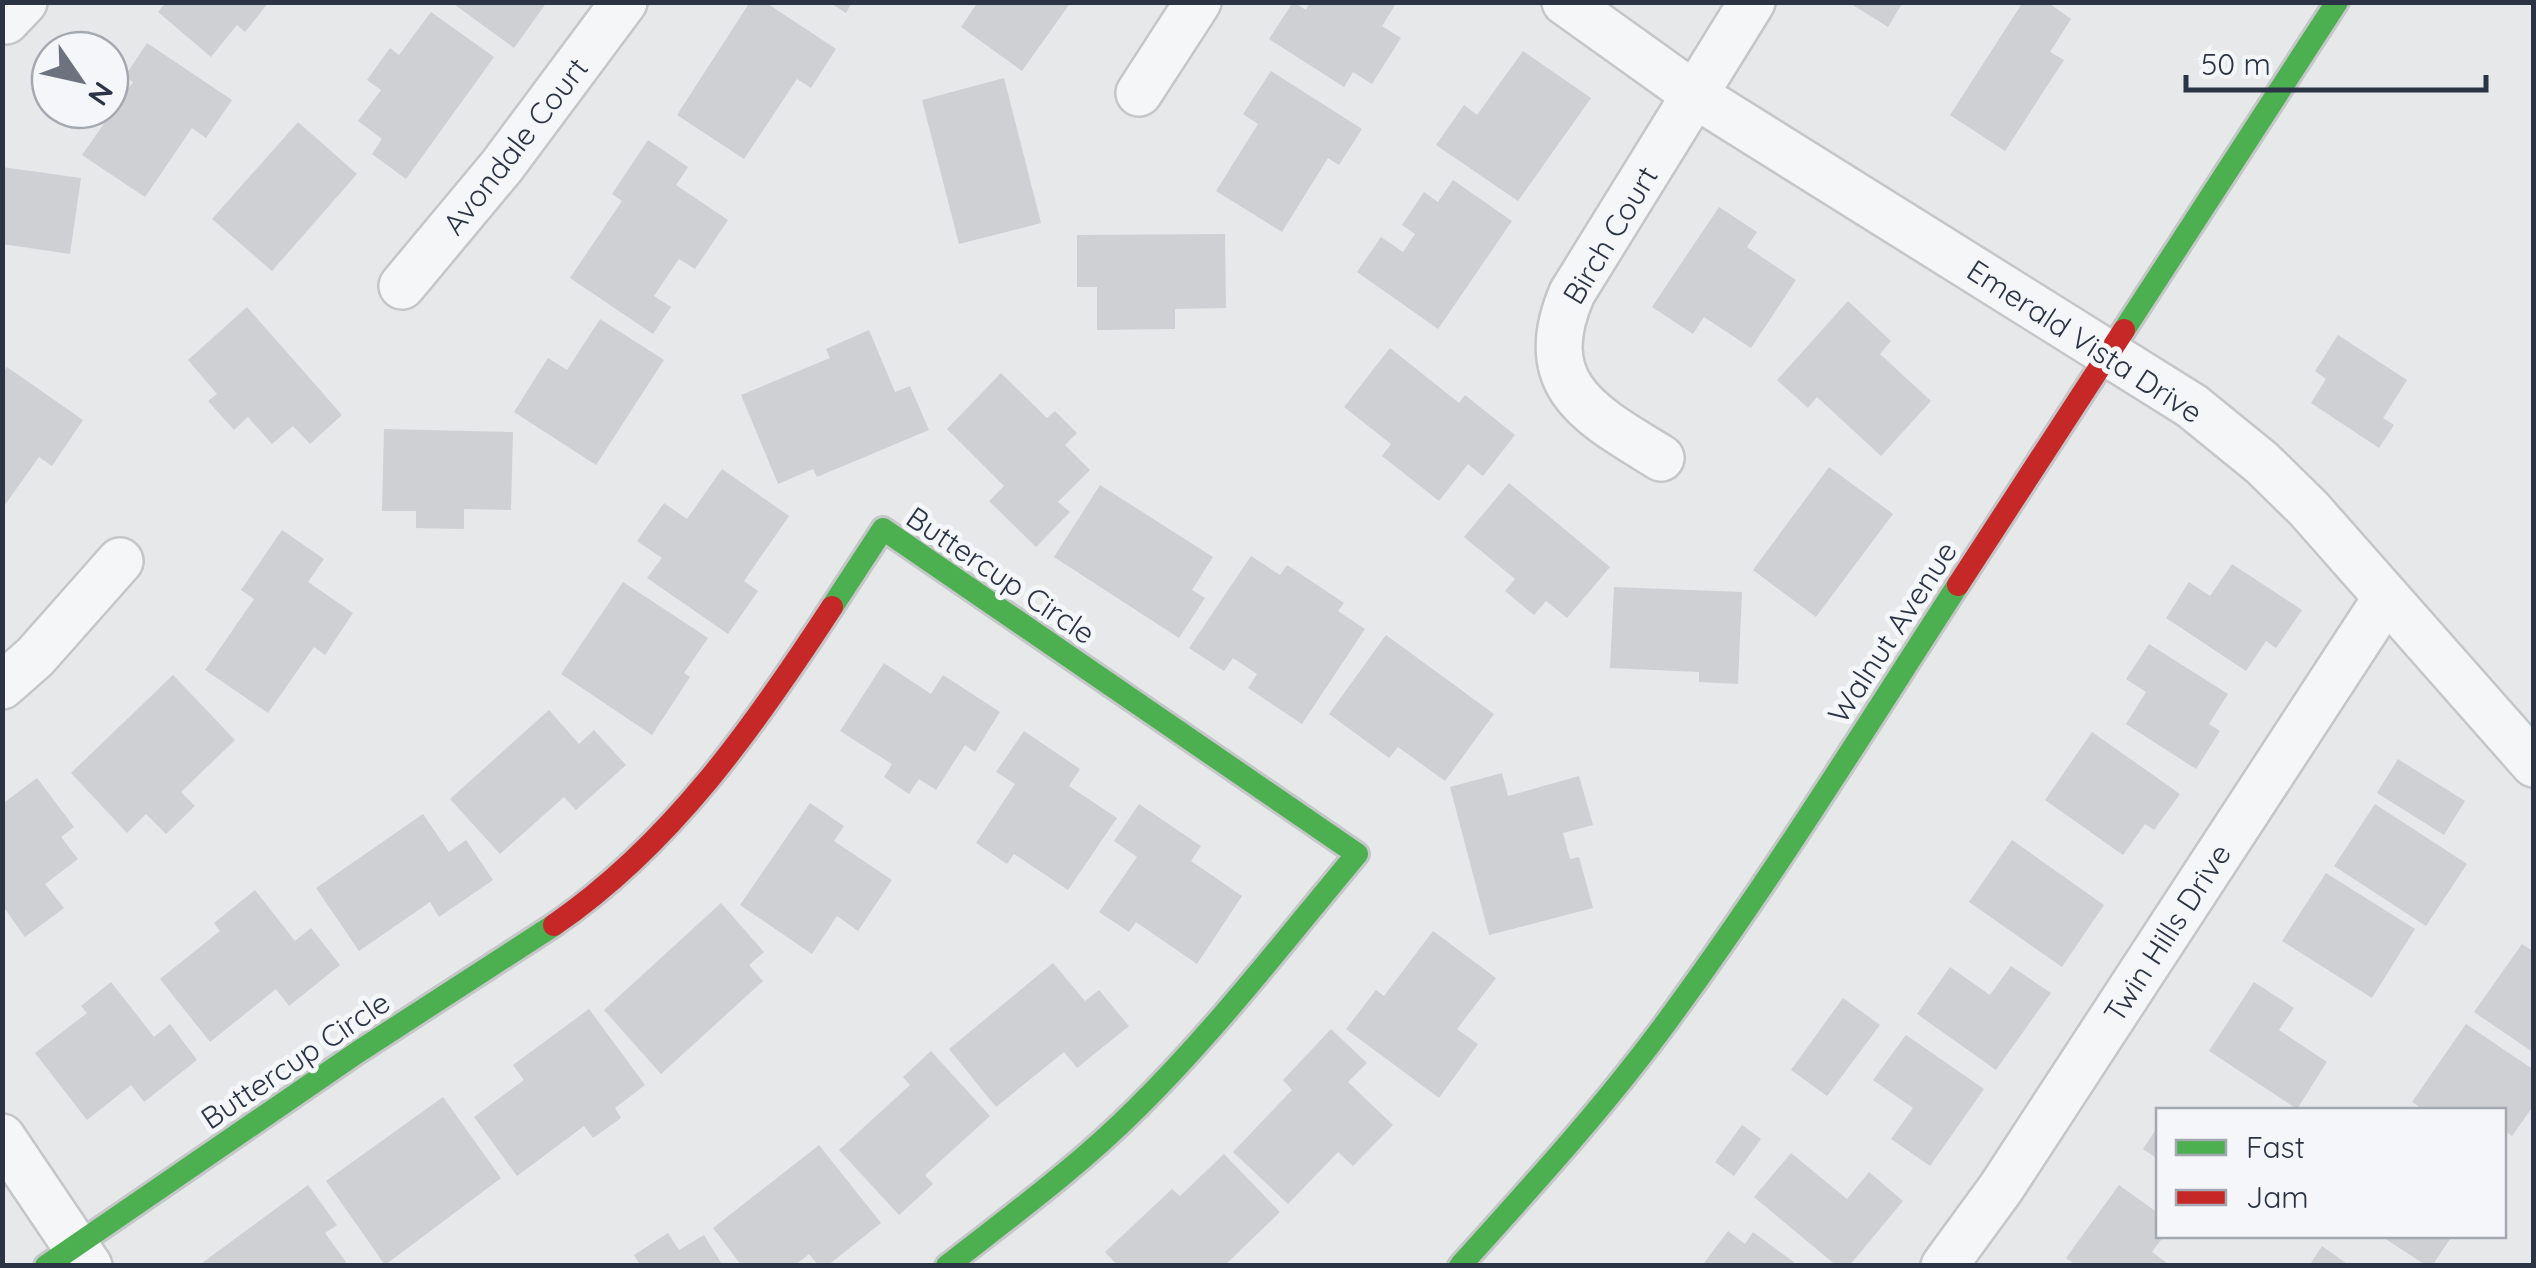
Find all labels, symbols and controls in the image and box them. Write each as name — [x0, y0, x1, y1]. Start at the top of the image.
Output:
north arrow — [30, 30, 130, 130]
scale bar — [2186, 30, 2486, 92]
text: 50 m — [2201, 45, 2271, 83]
street label: Avondale Court — [434, 50, 596, 242]
text: N — [81, 76, 121, 113]
street label: Birch Court — [1554, 159, 1666, 311]
street label: Emerald Vista Drive — [1960, 251, 2210, 431]
street label: Buttercup Circle — [899, 498, 1103, 652]
street label: Walnut Avenue — [1819, 534, 1965, 730]
street label: Twin Hills Drive — [2095, 837, 2239, 1029]
street label: Buttercup Circle — [193, 983, 397, 1137]
legend — [2156, 1108, 2506, 1238]
text: Fast — [2246, 1128, 2305, 1166]
text: Jam — [2246, 1178, 2309, 1216]

